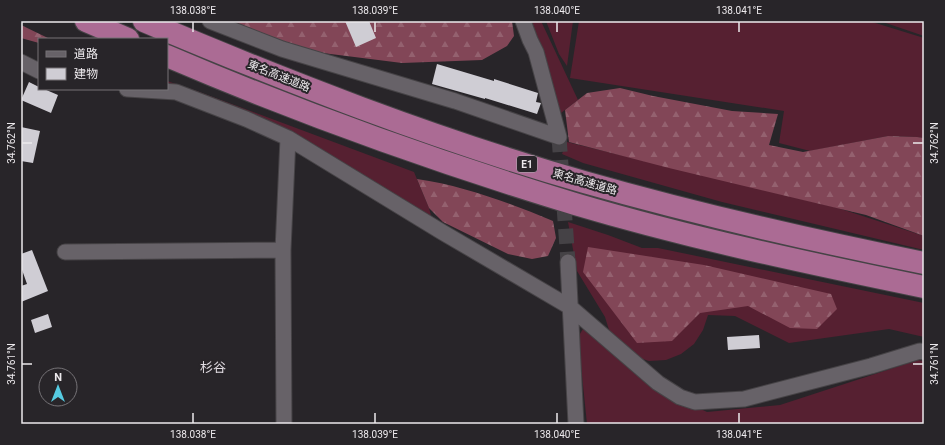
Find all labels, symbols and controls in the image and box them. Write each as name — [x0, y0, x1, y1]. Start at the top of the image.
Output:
text: 138.038°E — [170, 5, 216, 16]
text: 138.039°E — [352, 5, 398, 16]
text: 138.040°E — [534, 5, 580, 16]
text: 138.041°E — [716, 5, 762, 16]
legend — [38, 38, 168, 90]
text: 道路 — [74, 47, 98, 61]
street label: 東名高速道路 — [246, 58, 312, 94]
text: 建物 — [74, 67, 98, 81]
text: 34.762°N — [6, 122, 17, 164]
text: 34.762°N — [929, 122, 940, 164]
road number: E1 — [517, 156, 537, 172]
street label: 東名高速道路 — [551, 167, 619, 197]
text: 34.761°N — [6, 343, 17, 385]
text: 34.761°N — [929, 343, 940, 385]
district label: 杉谷 — [200, 360, 226, 375]
north arrow — [38, 367, 78, 407]
text: N — [54, 371, 62, 384]
text: 138.038°E — [170, 429, 216, 440]
text: 138.039°E — [352, 429, 398, 440]
text: 138.040°E — [534, 429, 580, 440]
text: 138.041°E — [716, 429, 762, 440]

